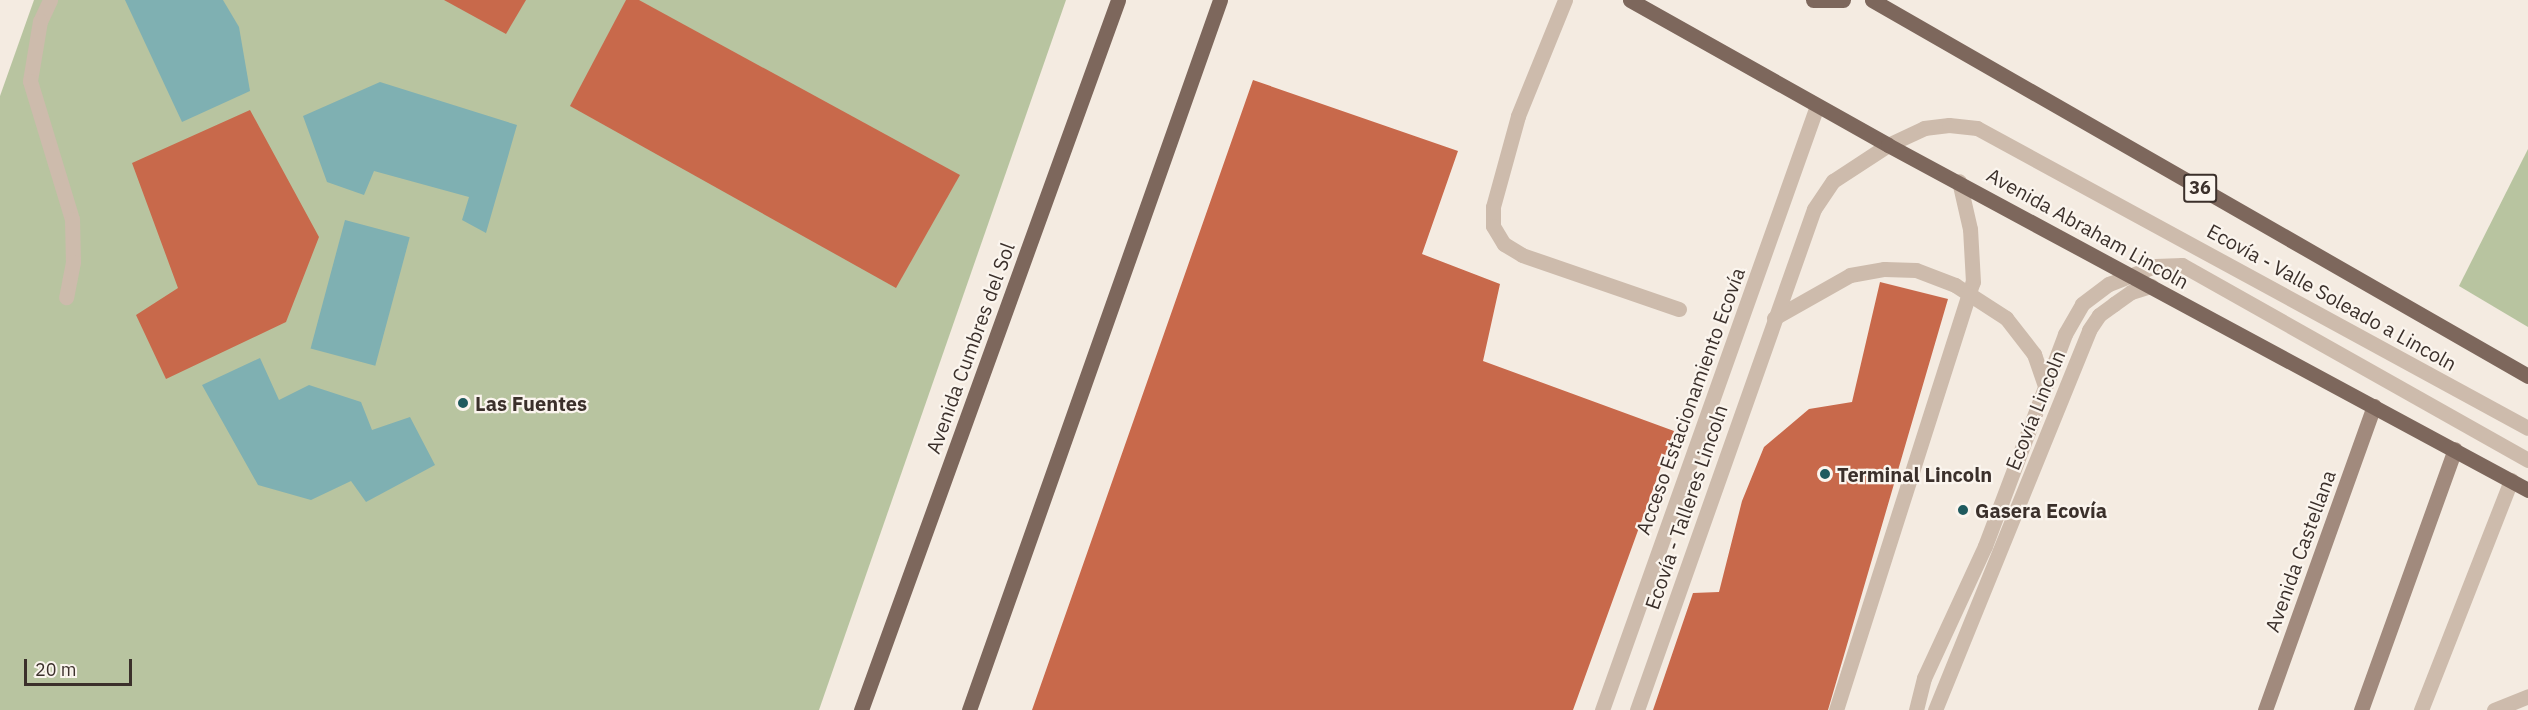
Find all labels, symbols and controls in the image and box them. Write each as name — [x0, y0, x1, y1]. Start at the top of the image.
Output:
street label: Avenida Abraham Lincoln — [1983, 162, 2193, 294]
road number: 36 — [2182, 173, 2218, 203]
street label: Ecovía - Valle Soleado a Lincoln — [2203, 218, 2461, 376]
street label: Avenida Cumbres del Sol — [921, 239, 1019, 457]
street label: Acceso Estacionamiento Ecovía — [1630, 264, 1750, 538]
street label: Ecovía Lincoln — [2000, 347, 2070, 473]
place label: Las Fuentes — [475, 391, 587, 415]
marker: Las Fuentes — [456, 396, 470, 410]
street label: Ecovía - Talleres Lincoln — [1640, 402, 1732, 612]
place label: Terminal Lincoln — [1837, 462, 1992, 486]
marker: Terminal Lincoln — [1818, 467, 1832, 481]
street label: Avenida Castellana — [2260, 467, 2340, 635]
place label: Gasera Ecovía — [1975, 498, 2107, 522]
marker: Gasera Ecovía — [1956, 503, 1970, 517]
scale bar — [27, 647, 135, 685]
text: 20 m — [35, 658, 77, 681]

